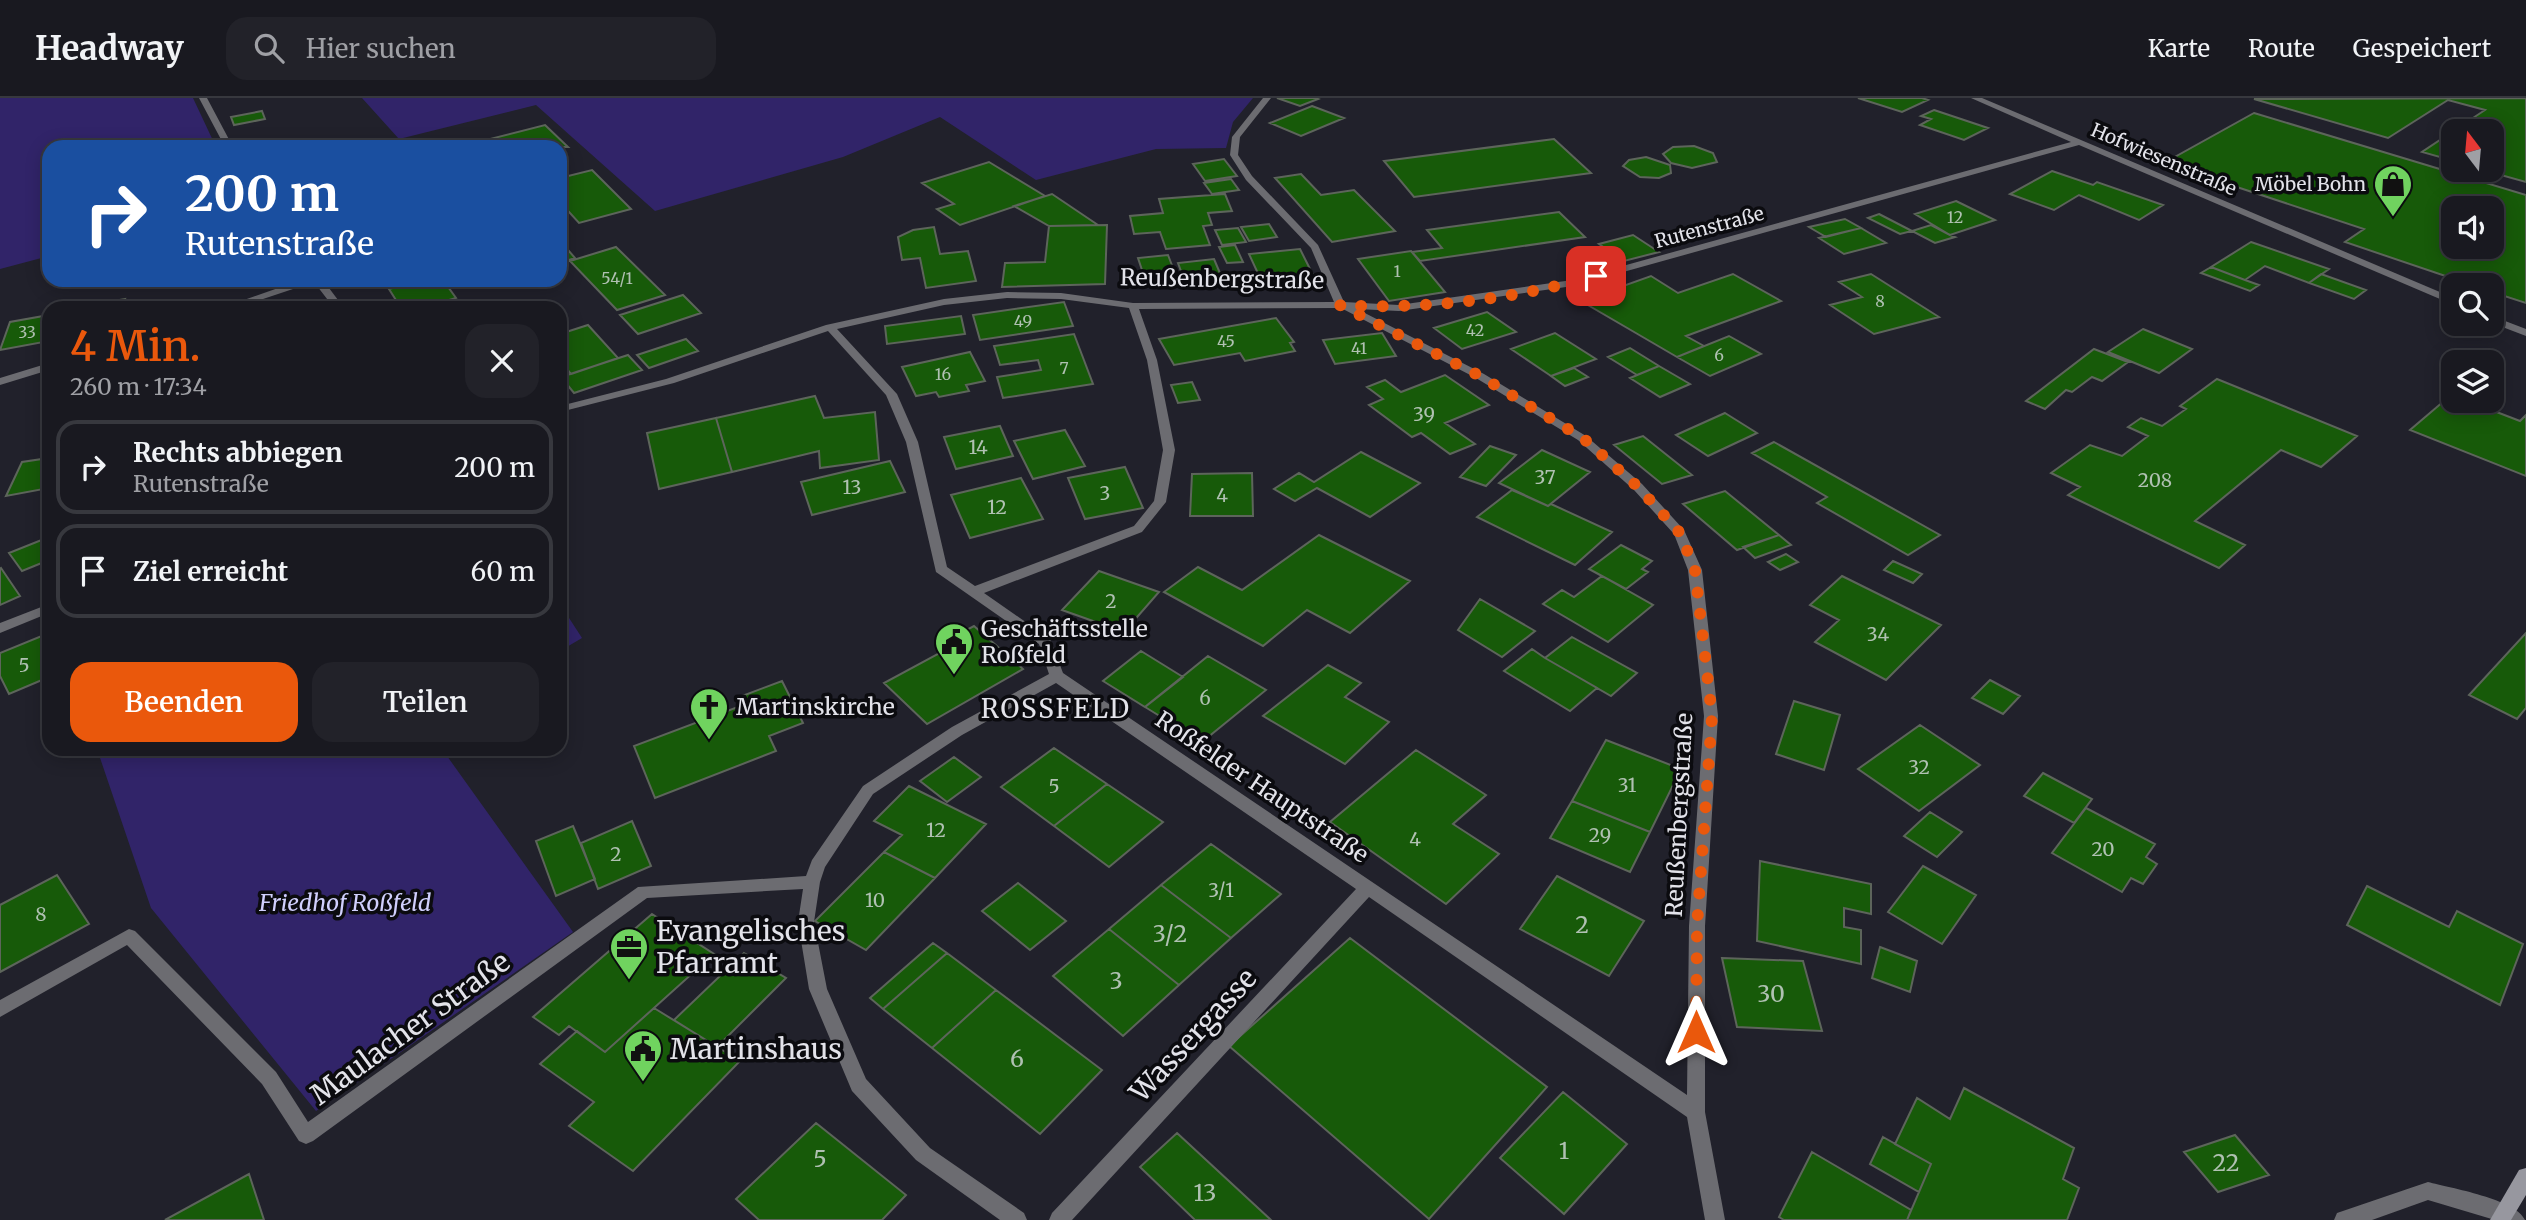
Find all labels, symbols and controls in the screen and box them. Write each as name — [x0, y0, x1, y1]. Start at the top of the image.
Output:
search box — [226, 17, 716, 80]
text: Headway — [35, 28, 184, 69]
icon: search — [250, 29, 288, 67]
text: Hier suchen — [306, 32, 456, 65]
text: Karte — [2148, 33, 2210, 64]
text: Route — [2248, 33, 2315, 64]
text: Gespeichert — [2353, 33, 2491, 64]
street label: Hofwiesenstraße — [2088, 118, 2240, 201]
north arrow — [2441, 119, 2504, 182]
map controls — [2441, 119, 2504, 413]
text: 200 m — [185, 163, 339, 224]
shop icon: Möbel Bohn — [2372, 163, 2414, 218]
icon: right — [70, 168, 161, 259]
place label: Möbel Bohn — [2255, 172, 2366, 196]
button: sound — [2441, 196, 2504, 259]
street label: Rutenstraße — [1652, 201, 1766, 253]
house number: 12 — [1947, 207, 1963, 227]
text: Rutenstraße — [185, 224, 374, 264]
pin — [1566, 246, 1626, 306]
icon: arrive — [1577, 257, 1615, 295]
house number: 1 — [1393, 261, 1401, 281]
street label: Reußenbergstraße — [1120, 262, 1325, 295]
house number: 54/1 — [601, 268, 633, 288]
button: search — [2441, 273, 2504, 336]
house number: 8 — [1875, 291, 1885, 311]
house number: 49 — [1014, 311, 1032, 331]
text: 4 Min. — [70, 320, 201, 372]
house number: 42 — [1466, 320, 1484, 340]
house number: 33 — [18, 322, 36, 342]
button: close — [465, 324, 539, 398]
house number: 45 — [1217, 331, 1235, 351]
house number: 41 — [1351, 338, 1367, 358]
house number: 6 — [1714, 345, 1724, 365]
button: layers — [2441, 350, 2504, 413]
house number: 7 — [1059, 358, 1069, 378]
house number: 16 — [935, 364, 951, 384]
text: 260 m · 17:34 — [70, 372, 207, 401]
house number: 39 — [1413, 402, 1435, 426]
house number: 14 — [968, 435, 988, 459]
text: Rechts abbiegen — [133, 436, 343, 469]
icon: right — [74, 448, 112, 486]
text: 200 m — [454, 451, 535, 484]
house number: 37 — [1534, 465, 1556, 489]
house number: 208 — [2138, 468, 2172, 492]
text: Rutenstraße — [133, 469, 269, 498]
house number: 13 — [843, 475, 861, 499]
house number: 3 — [1100, 481, 1110, 505]
house number: 4 — [1216, 483, 1228, 507]
house number: 12 — [987, 495, 1007, 519]
icon: arrive — [74, 552, 112, 590]
text: Ziel erreicht — [133, 555, 288, 588]
text: 60 m — [471, 555, 535, 588]
house number: 2 — [1105, 589, 1117, 613]
place label: Geschäftsstelle Roßfeld — [981, 614, 1148, 669]
public building icon: Geschäftsstelle Roßfeld — [933, 621, 975, 676]
house number: 34 — [1867, 622, 1889, 646]
house number: 5 — [18, 653, 30, 677]
button: Beenden — [70, 662, 298, 742]
button: Teilen — [312, 662, 539, 742]
church icon: Martinskirche — [688, 686, 730, 741]
house number: 6 — [1199, 686, 1211, 710]
place label: Martinskirche — [736, 692, 895, 721]
district label: ROSSFELD — [981, 692, 1131, 725]
street label: Roßfelder Hauptstraße — [1150, 704, 1374, 869]
street label: Reußenbergstraße — [1659, 712, 1698, 918]
house number: 32 — [1908, 755, 1930, 779]
house number: 31 — [1618, 773, 1637, 797]
house number: 5 — [1048, 774, 1060, 798]
house number: 12 — [926, 818, 946, 842]
house number: 29 — [1589, 823, 1611, 847]
house number: 4 — [1409, 827, 1421, 851]
house number: 20 — [2091, 837, 2115, 861]
house number: 2 — [610, 842, 622, 866]
house number: 3/1 — [1208, 878, 1234, 902]
park label: Friedhof Roßfeld — [258, 888, 432, 917]
house number: 10 — [865, 888, 885, 912]
house number: 8 — [35, 902, 47, 926]
house number: 2 — [1575, 910, 1589, 939]
place label: Evangelisches Pfarramt — [656, 913, 846, 981]
house number: 3/2 — [1153, 919, 1187, 948]
office icon: Evangelisches Pfarramt — [608, 926, 650, 981]
street label: Maulacher Straße — [303, 944, 517, 1112]
street label: Wassergasse — [1121, 961, 1264, 1110]
house number: 3 — [1109, 966, 1123, 995]
house number: 30 — [1757, 979, 1785, 1008]
position arrow — [1659, 995, 1733, 1069]
public building icon: Martinshaus — [622, 1028, 664, 1083]
place label: Martinshaus — [670, 1031, 842, 1067]
house number: 6 — [1010, 1044, 1024, 1073]
house number: 1 — [1559, 1136, 1569, 1165]
house number: 5 — [813, 1144, 827, 1173]
house number: 22 — [2213, 1148, 2239, 1177]
house number: 13 — [1194, 1178, 1216, 1207]

